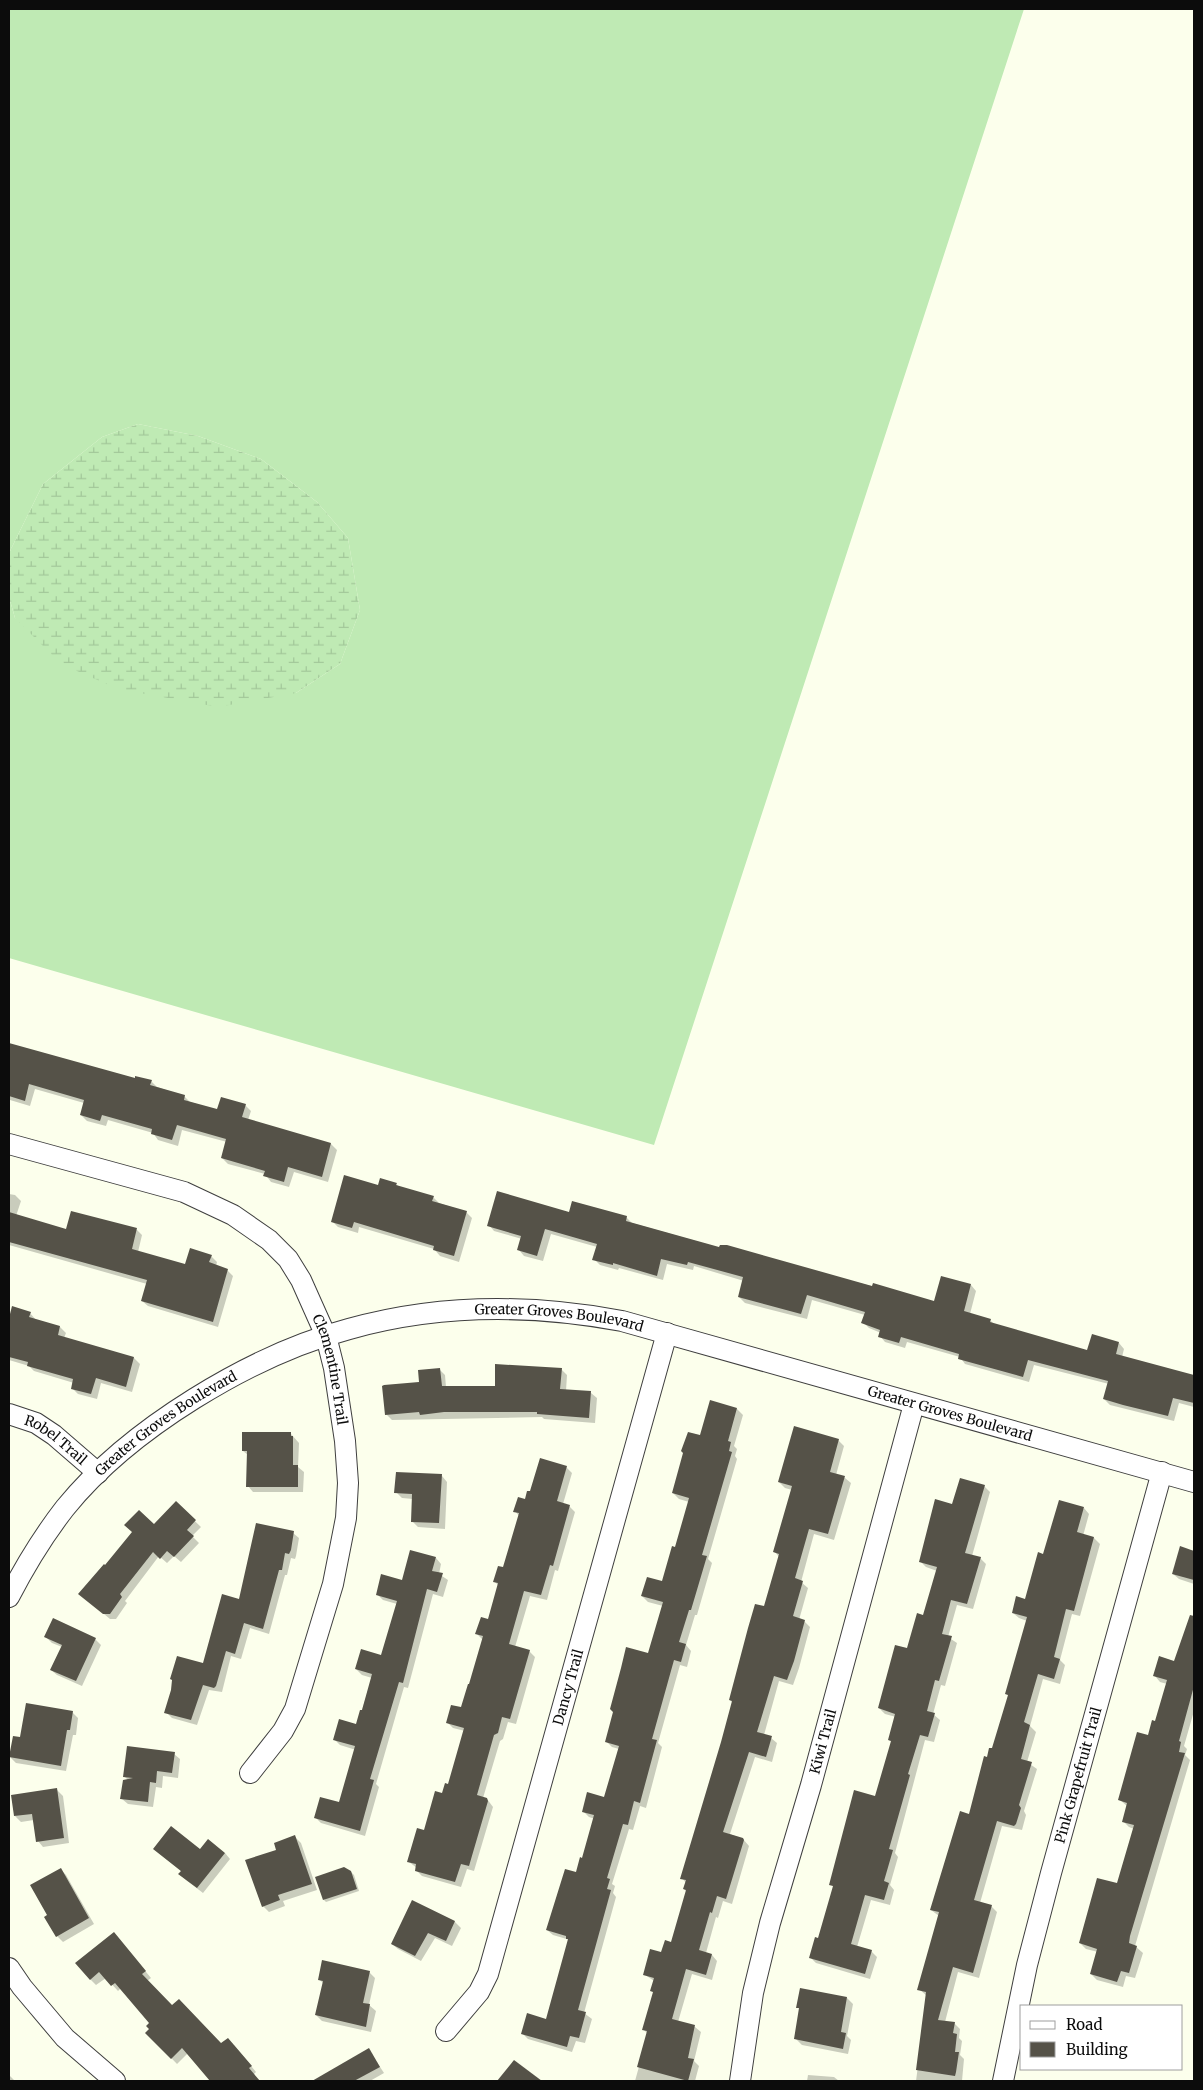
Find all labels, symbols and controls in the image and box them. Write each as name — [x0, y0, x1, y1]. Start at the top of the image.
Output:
street label: Greater Groves Boulevard — [474, 1300, 646, 1336]
street label: Clementine Trail — [308, 1311, 352, 1427]
street label: Greater Groves Boulevard — [91, 1367, 240, 1480]
street label: Greater Groves Boulevard — [866, 1382, 1035, 1445]
street label: Robel Trail — [22, 1411, 91, 1469]
street label: Dancy Trail — [549, 1646, 587, 1727]
street label: Pink Grapefruit Trail — [1051, 1704, 1106, 1845]
street label: Kiwi Trail — [805, 1706, 840, 1776]
legend — [1020, 2005, 1183, 2070]
text: Road — [1066, 2015, 1102, 2034]
text: Building — [1066, 2040, 1128, 2059]

